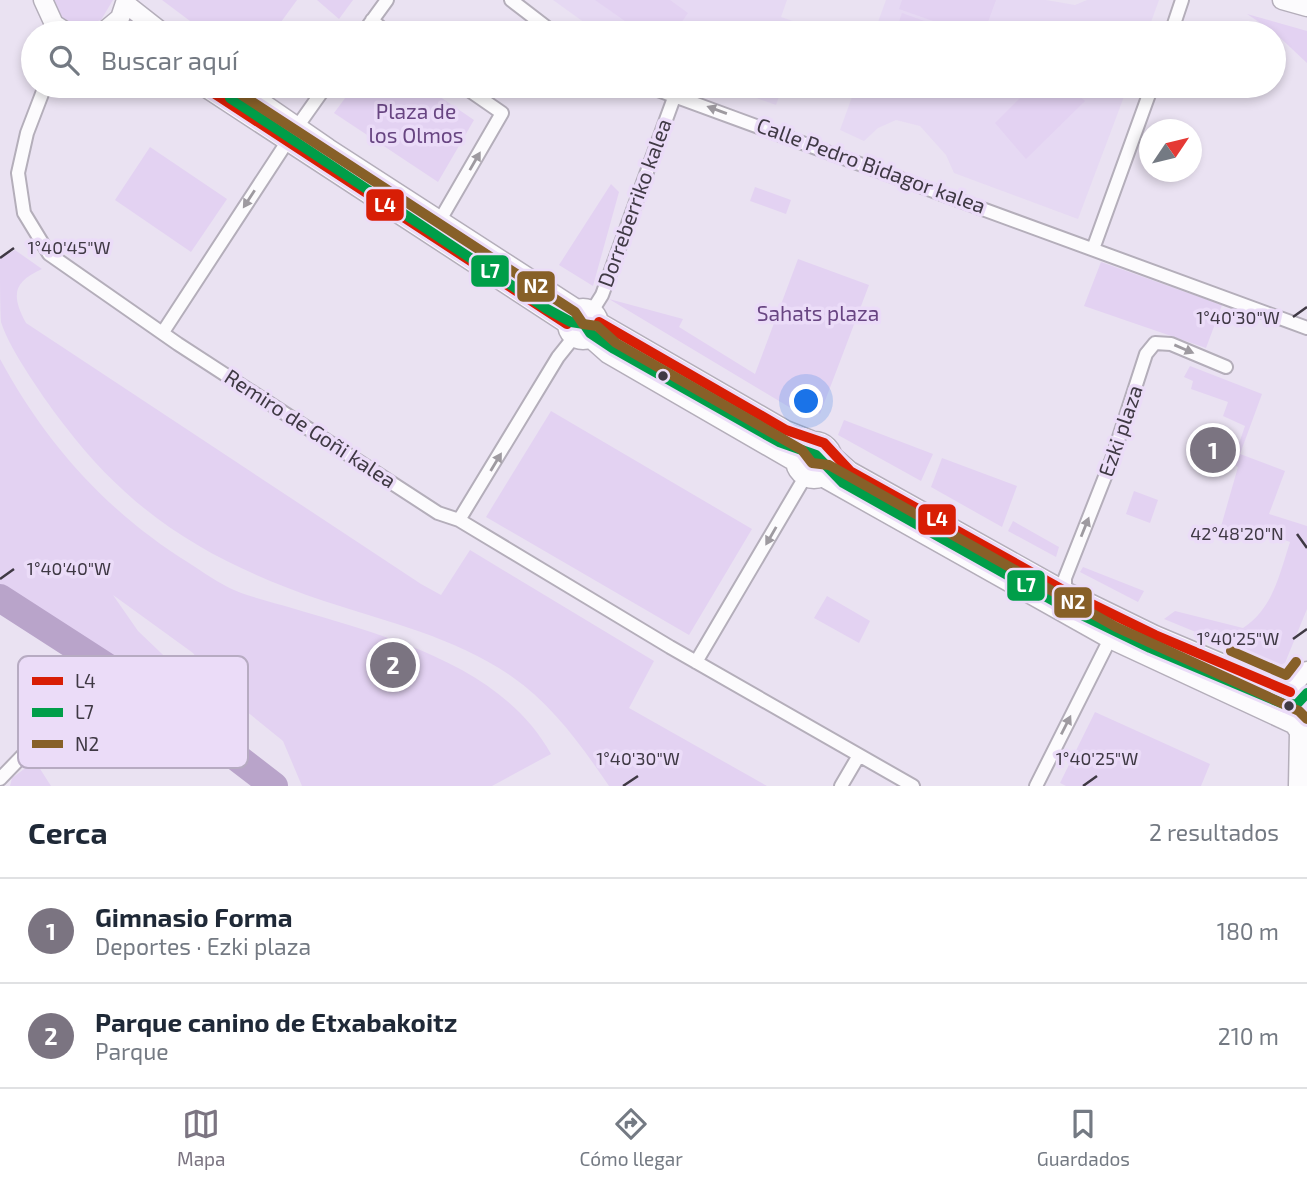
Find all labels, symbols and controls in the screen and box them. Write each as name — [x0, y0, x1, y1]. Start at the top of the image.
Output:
search box — [21, 21, 1286, 98]
icon: search — [45, 41, 83, 79]
text: Buscar aquí — [101, 44, 238, 75]
park label: Plaza de los Olmos — [369, 98, 463, 147]
one-way arrow — [707, 104, 728, 115]
street label: Calle Pedro Bidagor kalea — [754, 112, 989, 218]
street label: Dorreberriko kalea — [592, 115, 676, 290]
north arrow — [1139, 119, 1202, 182]
one-way arrow — [469, 151, 481, 171]
line badge: L4 — [365, 188, 405, 222]
one-way arrow — [243, 190, 256, 209]
text: L4 — [374, 193, 396, 216]
text: 1°40'45"W — [27, 236, 111, 258]
line badge: L7 — [470, 254, 510, 288]
text: L7 — [480, 259, 500, 282]
line badge: N2 — [516, 270, 556, 303]
text: N2 — [524, 274, 548, 297]
park label: Sahats plaza — [757, 300, 879, 325]
text: 1°40'30"W — [1196, 306, 1280, 328]
one-way arrow — [1173, 344, 1194, 355]
street label: Remiro de Goñi kalea — [221, 363, 401, 492]
unlabelled marker — [656, 369, 670, 383]
street label: Ezki plaza — [1092, 381, 1147, 480]
your location — [789, 384, 823, 418]
pin: 1 — [1190, 424, 1236, 476]
one-way arrow — [489, 452, 502, 471]
line badge: L4 — [917, 503, 957, 536]
text: L4 — [926, 507, 948, 530]
one-way arrow — [1080, 516, 1091, 537]
text: 42°48'20"N — [1190, 522, 1284, 544]
one-way arrow — [765, 526, 777, 546]
text: 1°40'40"W — [27, 557, 111, 579]
line badge: L7 — [1006, 569, 1046, 602]
text: L7 — [1016, 573, 1036, 596]
line badge: N2 — [1053, 586, 1093, 619]
text: N2 — [1061, 590, 1085, 613]
text: 1°40'25"W — [1197, 627, 1279, 649]
pin: 2 — [370, 639, 416, 691]
legend — [18, 656, 248, 768]
text: L4 — [75, 669, 96, 692]
unlabelled marker — [1282, 699, 1296, 713]
text: L7 — [75, 700, 94, 723]
one-way arrow — [1061, 715, 1072, 735]
text: N2 — [75, 732, 99, 755]
text: 1°40'30"W — [596, 747, 680, 769]
text: 1°40'25"W — [1056, 747, 1138, 769]
text: Cerca — [28, 814, 108, 850]
text: 2 resultados — [1149, 818, 1279, 846]
text: Gimnasio Forma — [95, 901, 293, 932]
text: 1 — [46, 917, 56, 945]
text: 180 m — [1217, 917, 1279, 945]
text: Deportes · Ezki plaza — [95, 932, 311, 960]
text: Parque canino de Etxabakoitz — [95, 1006, 457, 1037]
text: 2 — [44, 1022, 58, 1050]
text: 210 m — [1218, 1022, 1279, 1050]
text: Parque — [95, 1037, 169, 1065]
tab: Mapa — [177, 1105, 226, 1170]
tab: Cómo llegar — [579, 1105, 683, 1170]
tab: Guardados — [1037, 1105, 1130, 1170]

